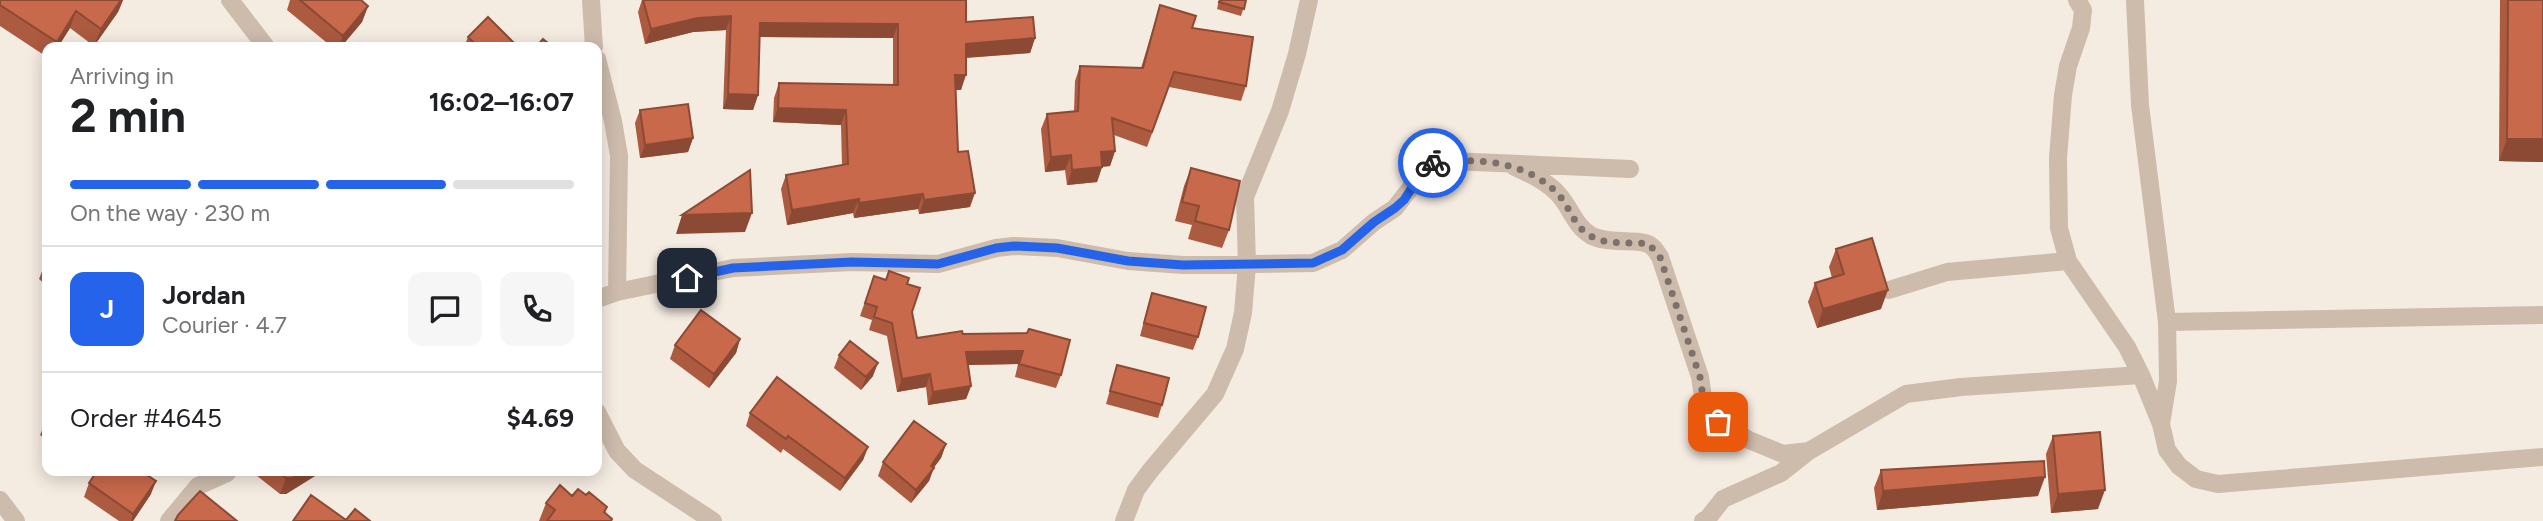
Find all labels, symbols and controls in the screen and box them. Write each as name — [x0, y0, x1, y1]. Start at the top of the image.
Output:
text: Arriving in — [70, 62, 174, 90]
text: 16:02–16:07 — [429, 86, 574, 118]
text: 2 min — [70, 88, 186, 144]
courier — [1398, 128, 1468, 198]
icon: bike — [1414, 144, 1452, 182]
text: On the way · 230 m — [70, 199, 270, 227]
pin — [657, 248, 717, 308]
icon: home — [668, 259, 706, 297]
button: chat — [408, 272, 482, 346]
button: phone — [500, 272, 574, 346]
text: Jordan — [162, 279, 245, 311]
text: J — [100, 293, 114, 325]
text: Courier · 4.7 — [162, 311, 287, 339]
pin — [1688, 392, 1748, 452]
text: Order #4645 — [70, 402, 222, 434]
text: $4.69 — [507, 402, 574, 434]
icon: bag — [1699, 403, 1737, 441]

